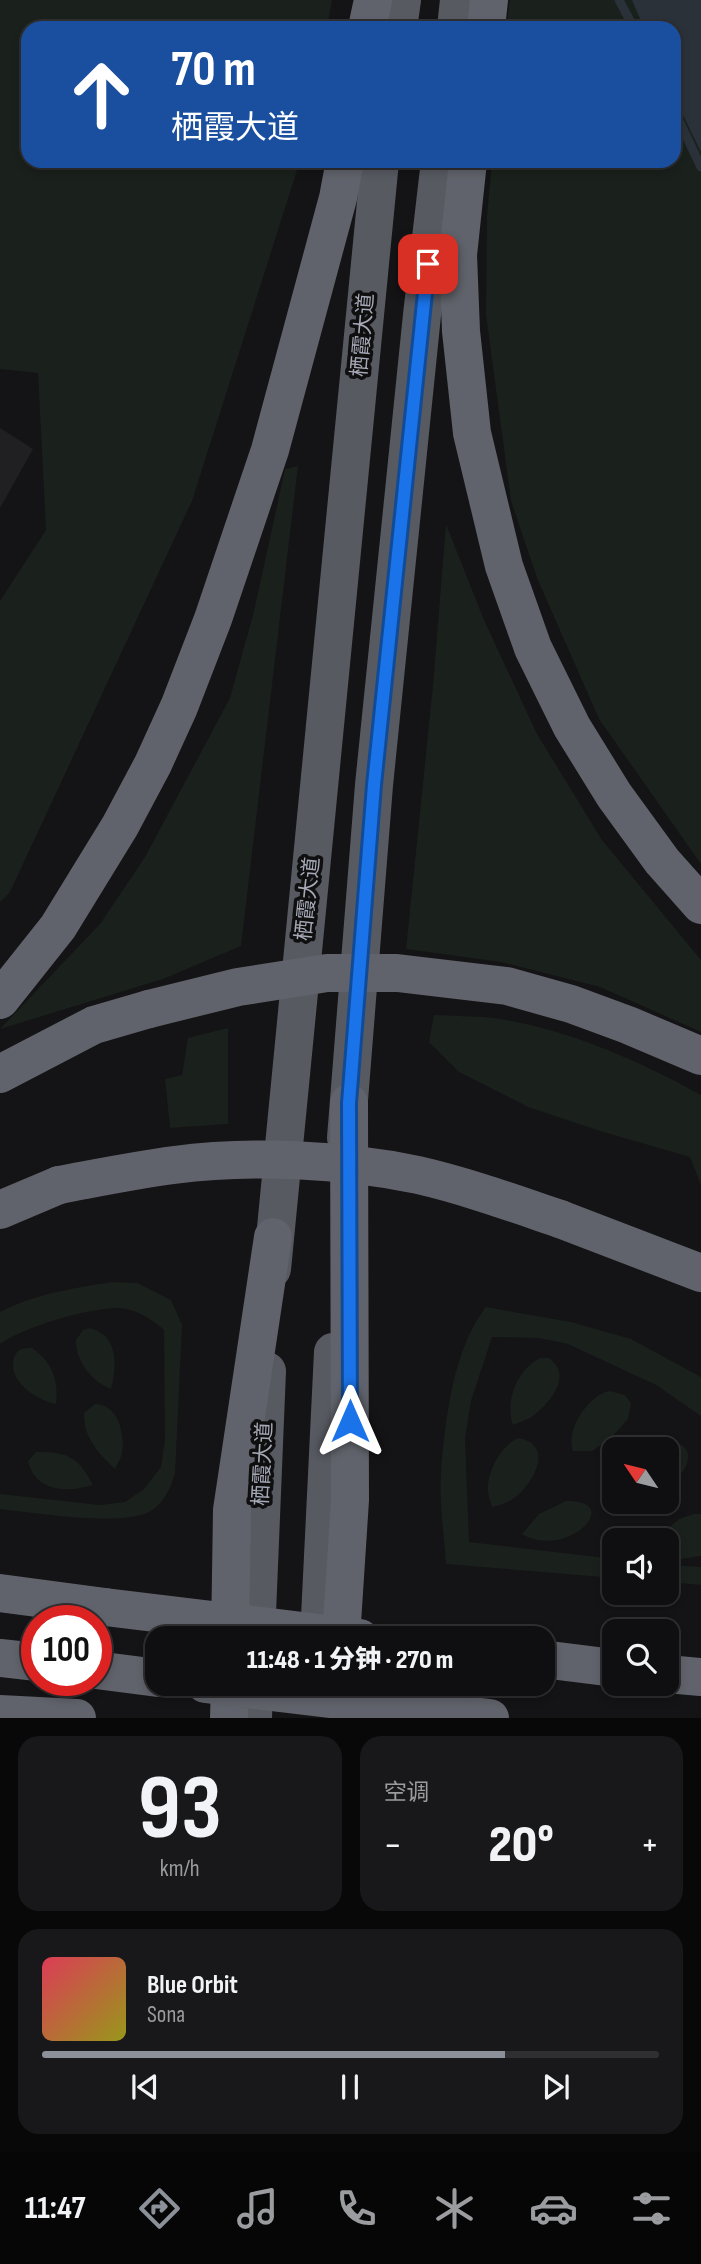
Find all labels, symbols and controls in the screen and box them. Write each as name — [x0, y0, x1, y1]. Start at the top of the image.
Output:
text: 70 m — [171, 41, 256, 100]
icon: ahead — [56, 49, 147, 140]
text: 栖霞大道 — [171, 109, 299, 148]
pin — [398, 234, 458, 294]
icon: arrive — [409, 245, 447, 283]
street label: 栖霞大道 — [347, 292, 379, 378]
street label: 栖霞大道 — [291, 856, 325, 942]
position arrow — [313, 1384, 387, 1458]
street label: 栖霞大道 — [248, 1421, 278, 1507]
north arrow — [602, 1437, 679, 1514]
map controls — [602, 1437, 679, 1696]
button: sound — [602, 1528, 679, 1605]
speed limit sign: 100 — [21, 1605, 112, 1696]
button: search — [602, 1619, 679, 1696]
text: 11:48 · 1 分钟 · 270 m — [247, 1645, 453, 1676]
text: 93 — [138, 1755, 222, 1864]
text: 空调 — [384, 1779, 430, 1807]
text: 20° — [489, 1814, 554, 1877]
text: − — [384, 1823, 402, 1868]
text: + — [640, 1823, 659, 1868]
text: km/h — [160, 1855, 200, 1883]
text: Blue Orbit — [147, 1970, 238, 2001]
text: Sona — [147, 2001, 185, 2029]
icon: previous — [126, 2068, 164, 2106]
icon: pause — [331, 2068, 369, 2106]
icon: next — [537, 2068, 575, 2106]
icon: directions — [135, 2184, 184, 2233]
icon: music — [233, 2184, 282, 2233]
icon: phone — [332, 2184, 381, 2233]
icon: climate — [430, 2184, 479, 2233]
icon: car — [529, 2184, 578, 2233]
icon: filters — [627, 2184, 676, 2233]
text: 11:47 — [25, 2189, 85, 2228]

